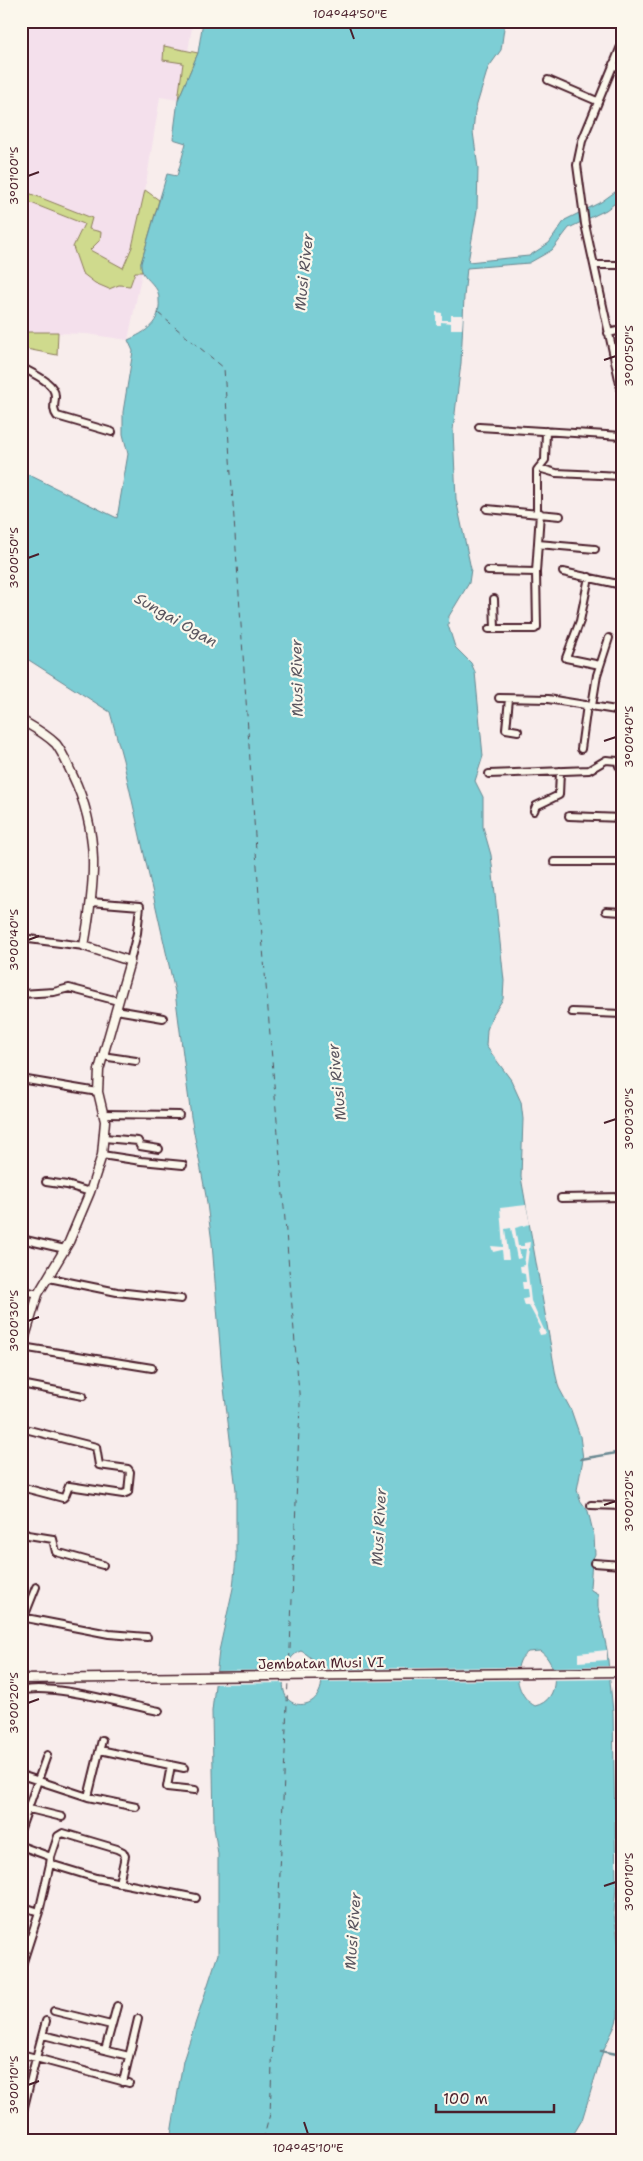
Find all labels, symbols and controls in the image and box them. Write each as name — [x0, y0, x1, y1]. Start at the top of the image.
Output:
text: 104°44'50"E — [313, 6, 387, 22]
text: 3°01'00"S — [6, 146, 22, 205]
water label: Musi River — [290, 231, 318, 312]
text: 3°00'50"S — [621, 325, 637, 387]
text: 3°00'50"S — [6, 527, 22, 589]
water label: Sungai Ogan — [131, 588, 221, 652]
water label: Musi River — [286, 638, 308, 717]
text: 3°00'40"S — [621, 706, 637, 768]
text: 3°00'40"S — [6, 909, 22, 971]
water label: Musi River — [323, 1041, 351, 1122]
text: 3°00'30"S — [621, 1088, 637, 1150]
text: 3°00'30"S — [6, 1290, 22, 1352]
text: 3°00'20"S — [621, 1470, 637, 1532]
water label: Musi River — [367, 1487, 391, 1566]
street label: Jembatan Musi VI — [258, 1653, 385, 1673]
text: 3°00'20"S — [6, 1672, 22, 1734]
text: 3°00'10"S — [621, 1852, 637, 1912]
water label: Musi River — [340, 1891, 366, 1970]
text: 3°00'10"S — [6, 2055, 22, 2115]
scale bar — [436, 2081, 553, 2113]
text: 100 m — [443, 2089, 488, 2109]
text: 104°45'10"E — [272, 2140, 344, 2156]

